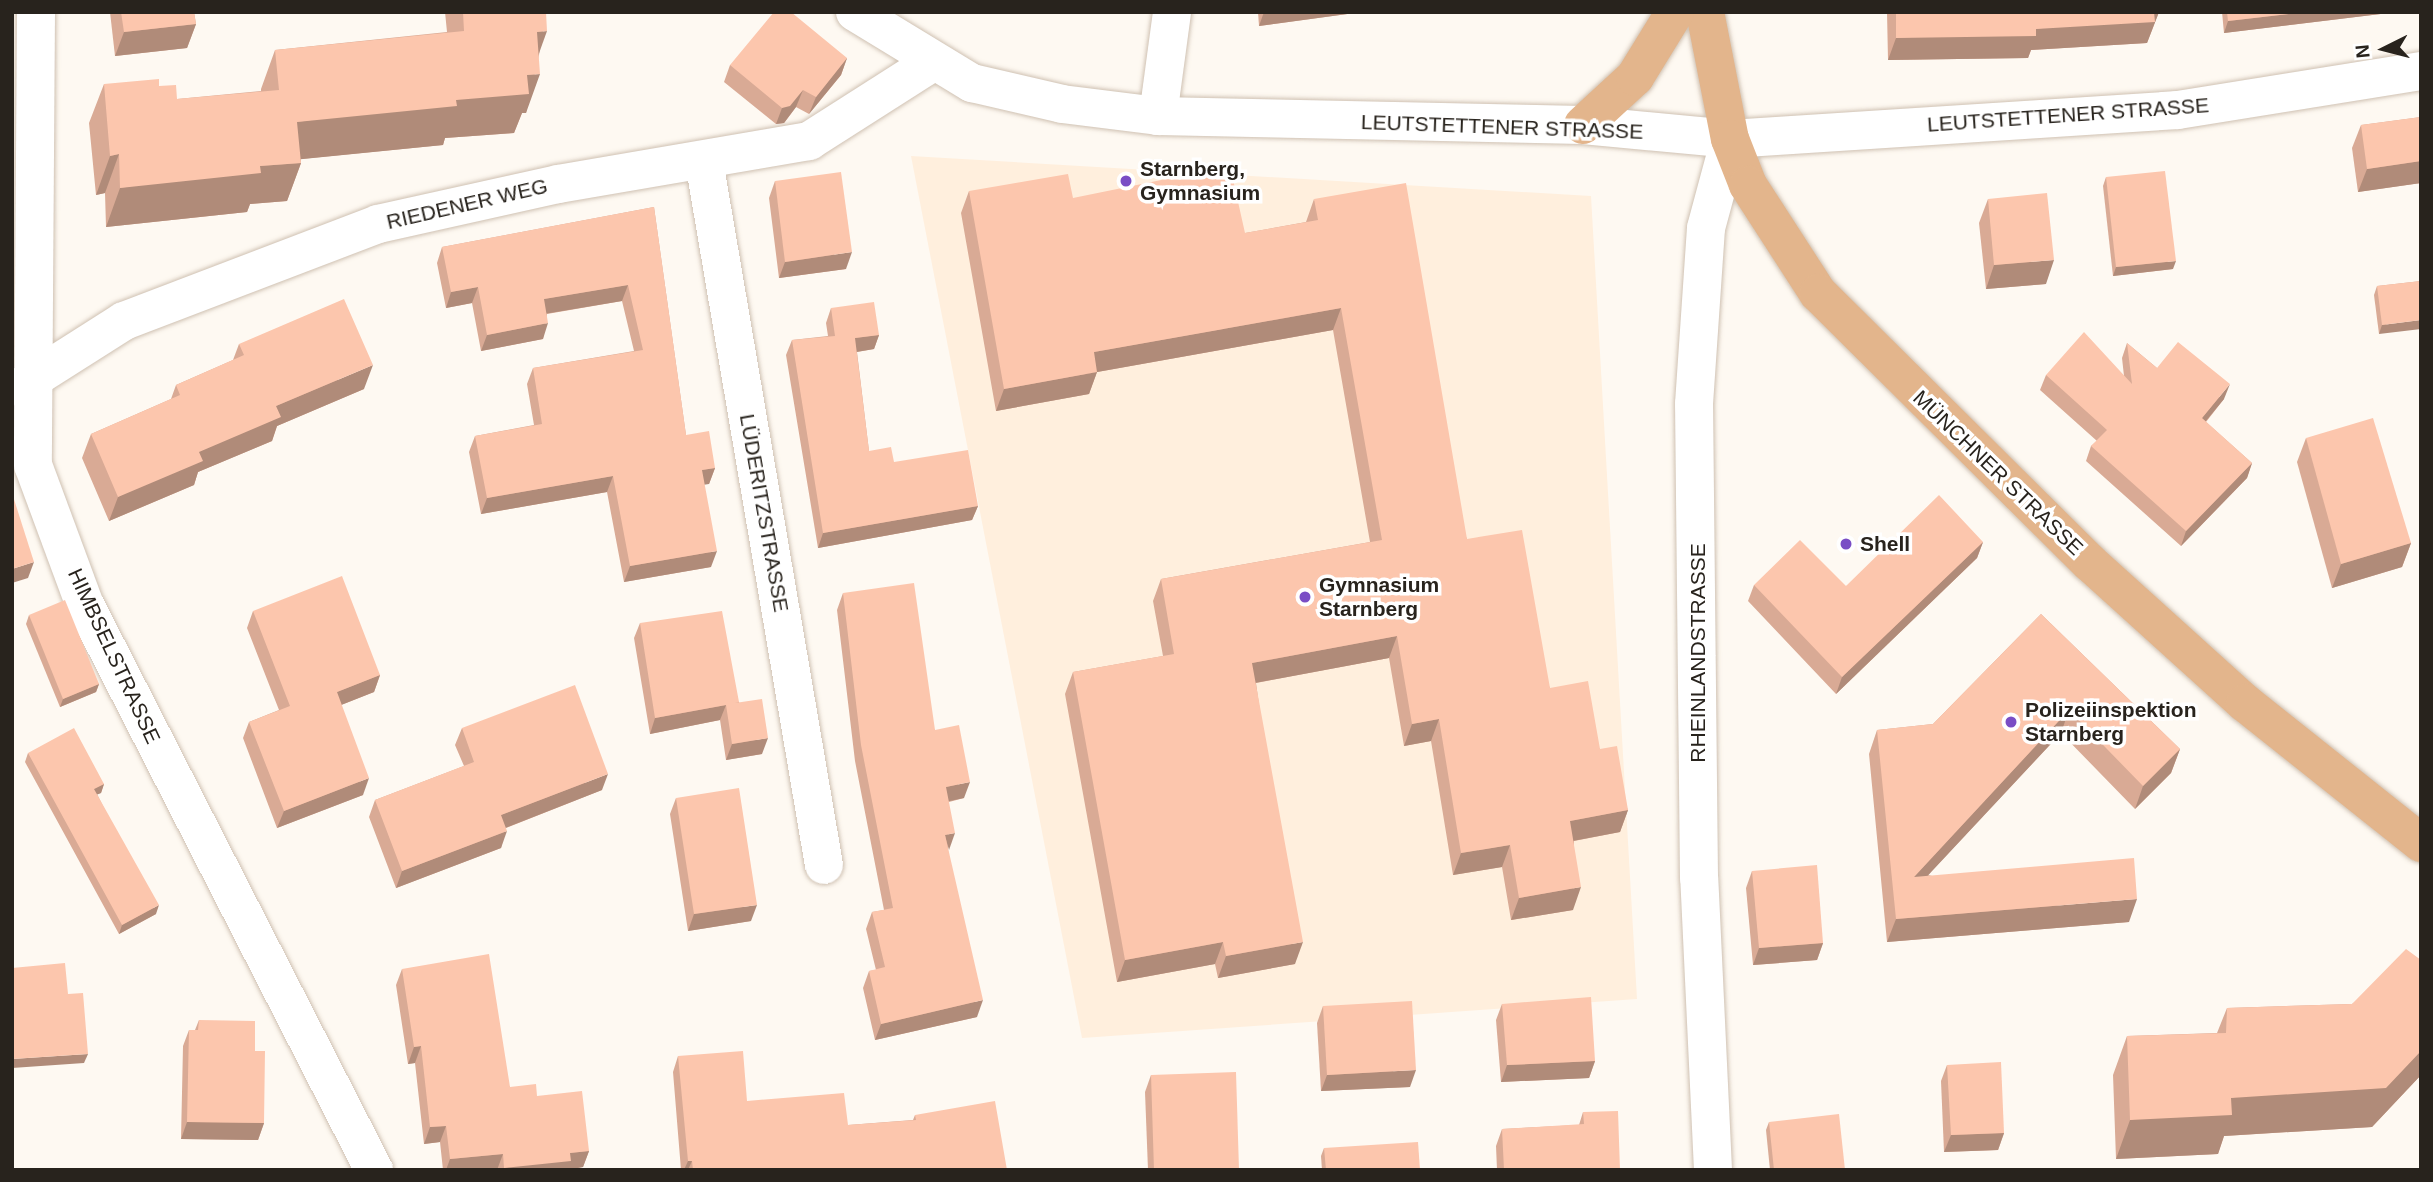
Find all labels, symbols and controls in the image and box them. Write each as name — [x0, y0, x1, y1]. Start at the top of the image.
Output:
north arrow — [2349, 14, 2419, 84]
text: N — [2351, 43, 2374, 59]
street label: LEUTSTETTENER STRASSE — [1926, 93, 2210, 137]
street label: LEUTSTETTENER STRASSE — [1360, 109, 1644, 145]
place label: Starnberg, Gymnasium — [1140, 156, 1260, 206]
street label: RIEDENER WEG — [384, 173, 550, 235]
marker: Starnberg, Gymnasium — [1118, 173, 1134, 189]
street label: MÜNCHNER STRASSE — [1908, 385, 2088, 561]
street label: LÜDERITZSTRASSE — [734, 412, 794, 614]
place label: Shell — [1860, 531, 1910, 557]
marker: Shell — [1838, 536, 1854, 552]
street label: RHEINLANDSTRASSE — [1685, 543, 1711, 763]
street label: HIMBSELSTRASSE — [62, 564, 166, 748]
place label: Gymnasium Starnberg — [1319, 572, 1439, 622]
marker: Gymnasium Starnberg — [1297, 589, 1313, 605]
place label: Polizeiinspektion Starnberg — [2025, 697, 2197, 747]
marker: Polizeiinspektion Starnberg — [2003, 714, 2019, 730]

